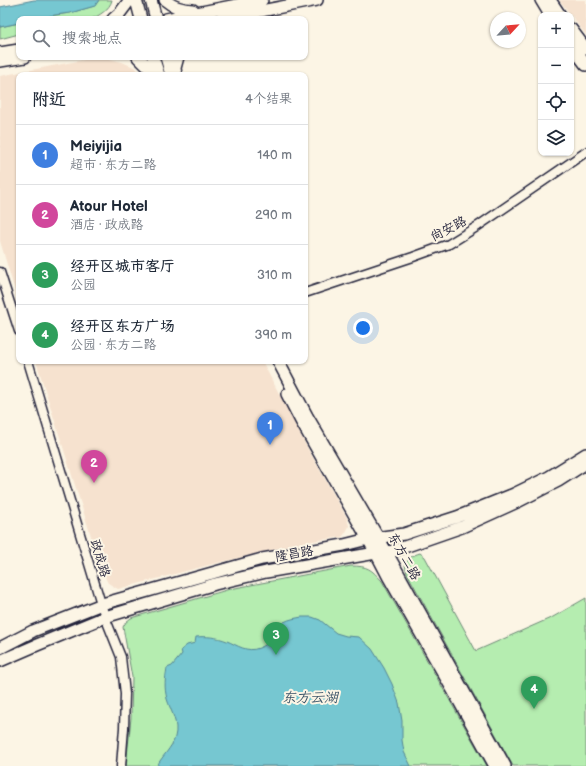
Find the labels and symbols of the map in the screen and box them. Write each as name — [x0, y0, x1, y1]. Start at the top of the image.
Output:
north arrow — [490, 12, 526, 48]
street label: 尚安路 — [427, 213, 469, 245]
your location — [353, 318, 373, 338]
pin: 1 — [257, 412, 283, 445]
pin: 2 — [81, 450, 107, 483]
street label: 东方二路 — [385, 530, 424, 583]
street label: 政成路 — [87, 537, 113, 579]
street label: 隆昌路 — [274, 543, 315, 565]
pin: 3 — [263, 622, 289, 655]
pin: 4 — [521, 676, 547, 709]
water label: 东方云湖 — [282, 689, 340, 706]

